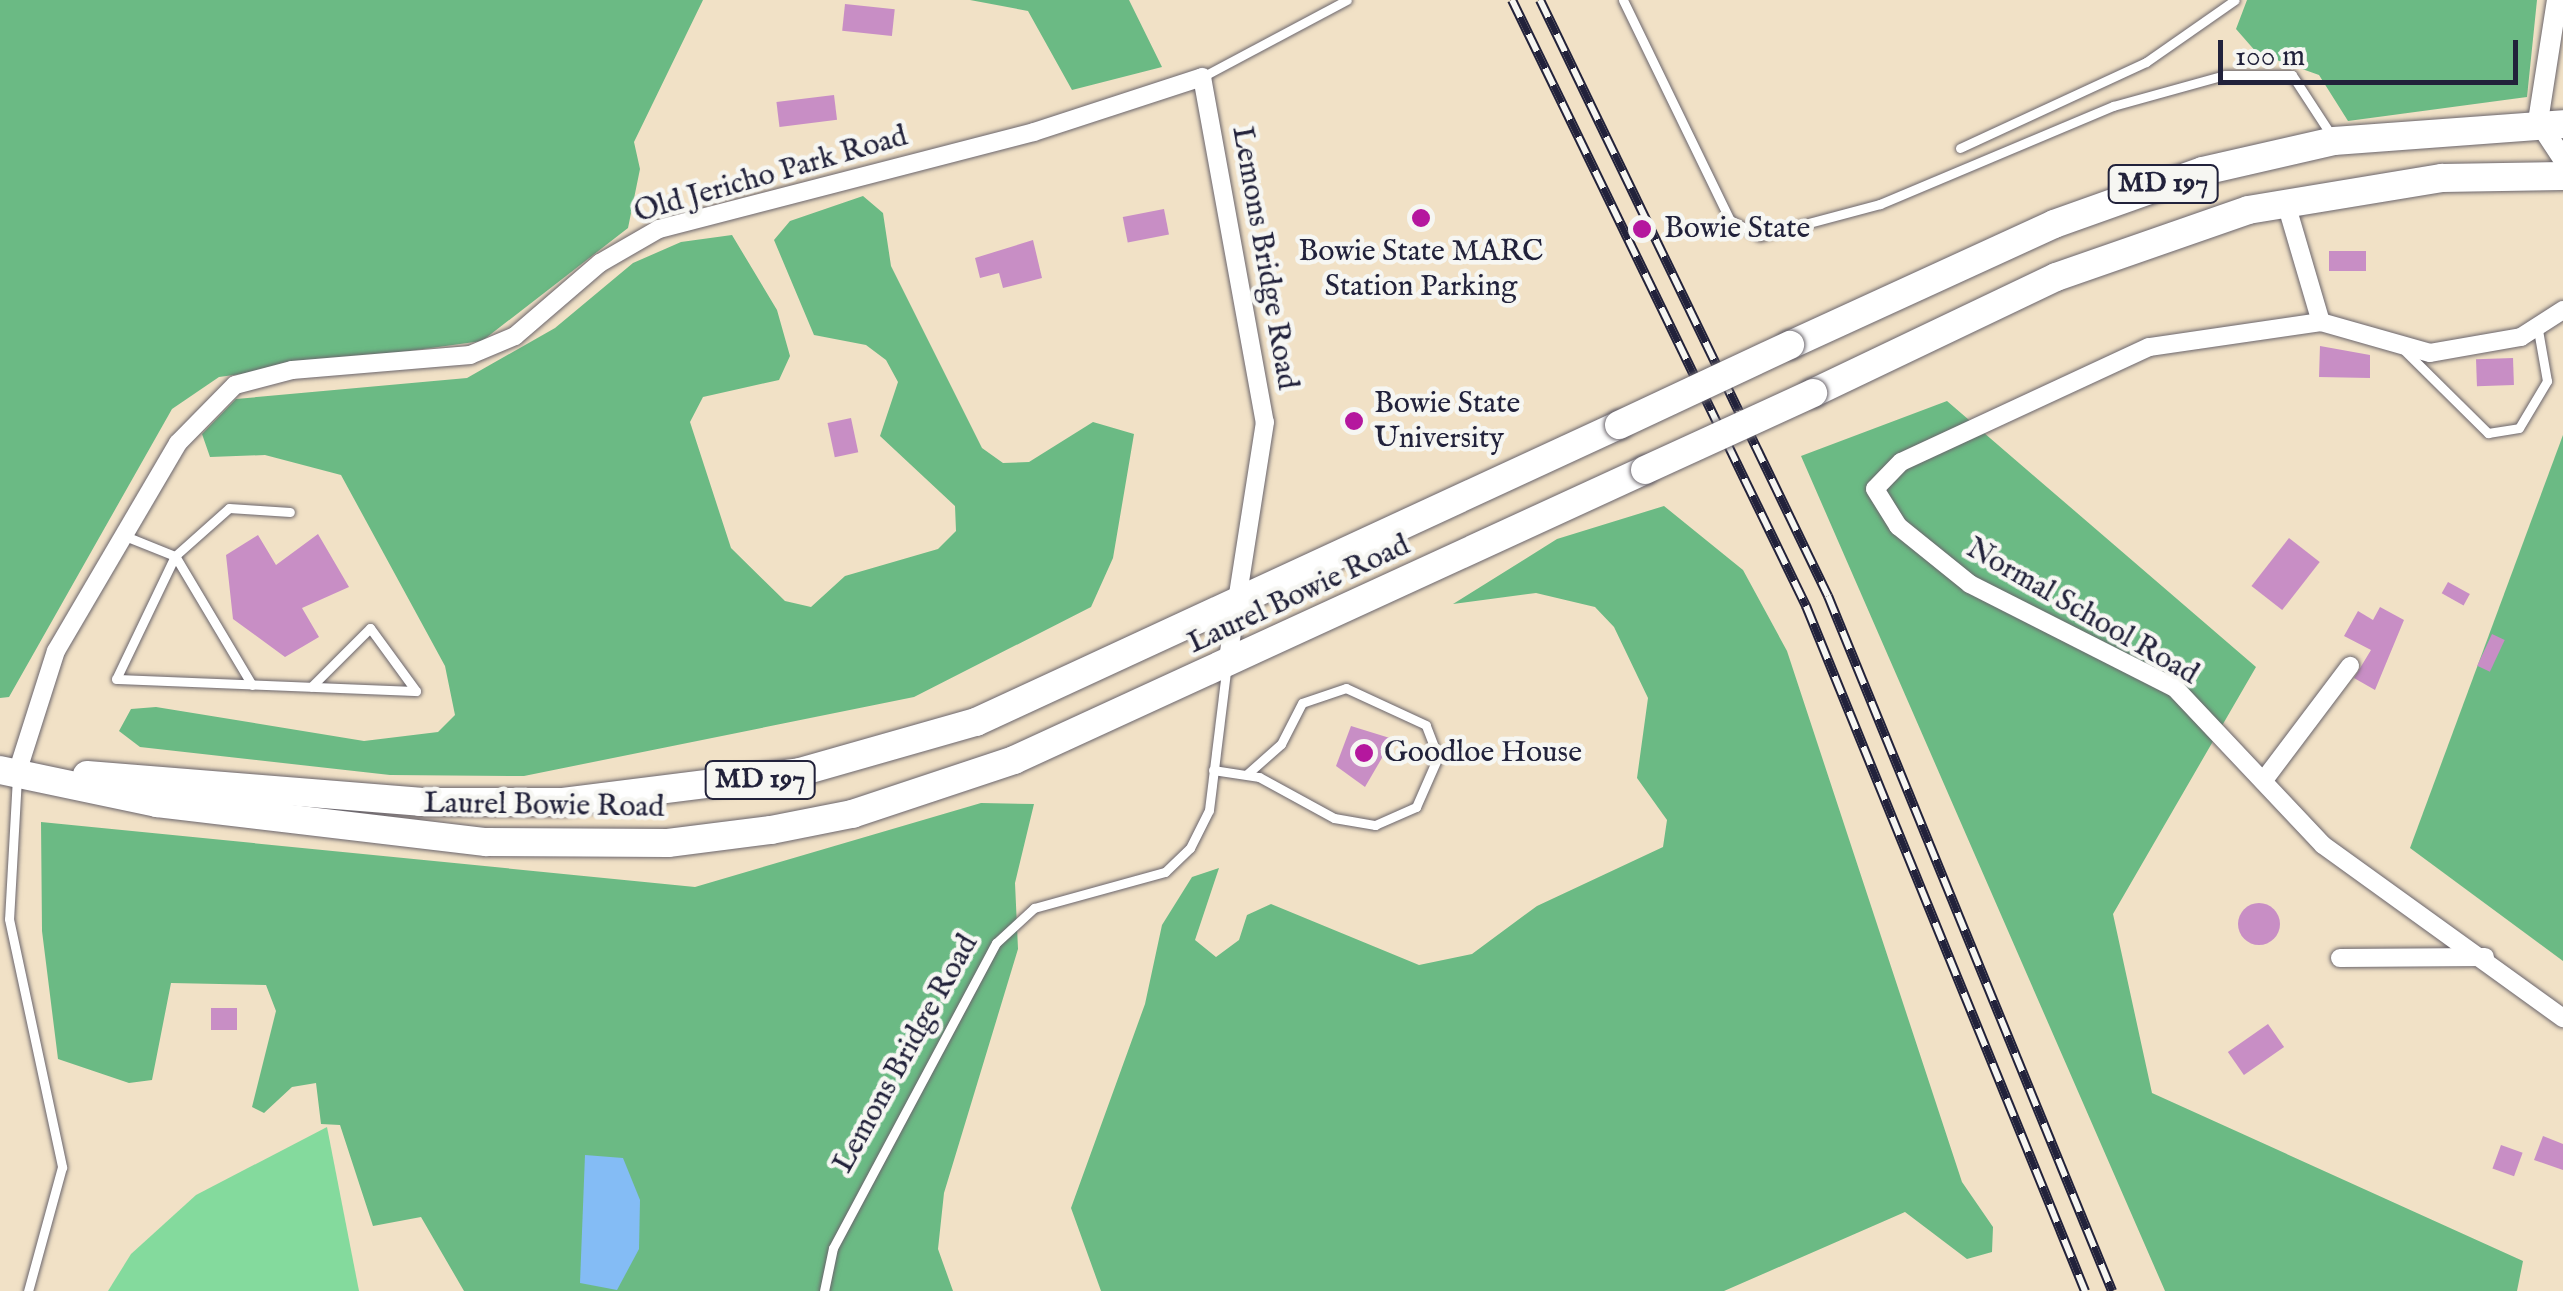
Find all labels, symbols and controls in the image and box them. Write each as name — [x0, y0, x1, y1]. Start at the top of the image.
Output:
scale bar — [2223, 20, 2523, 82]
text: 100 m — [2235, 38, 2305, 76]
street label: Old Jericho Park Road — [630, 119, 912, 231]
street label: Lemons Bridge Road — [1223, 124, 1305, 392]
road number: MD 197 — [2106, 161, 2220, 207]
marker: Bowie State MARC Station Parking — [1410, 207, 1432, 229]
place label: Bowie State — [1664, 211, 1810, 247]
marker: Bowie State — [1629, 216, 1655, 242]
place label: Bowie State MARC Station Parking — [1299, 234, 1543, 304]
place label: Bowie State University — [1374, 386, 1520, 456]
marker: Bowie State University — [1343, 410, 1365, 432]
street label: Laurel Bowie Road — [1182, 528, 1416, 662]
street label: Normal School Road — [1960, 531, 2204, 693]
place label: Goodloe House — [1384, 735, 1582, 771]
marker: Goodloe House — [1353, 742, 1375, 764]
road number: MD 197 — [702, 757, 818, 803]
street label: Laurel Bowie Road — [423, 786, 665, 826]
street label: Lemons Bridge Road — [826, 929, 986, 1179]

